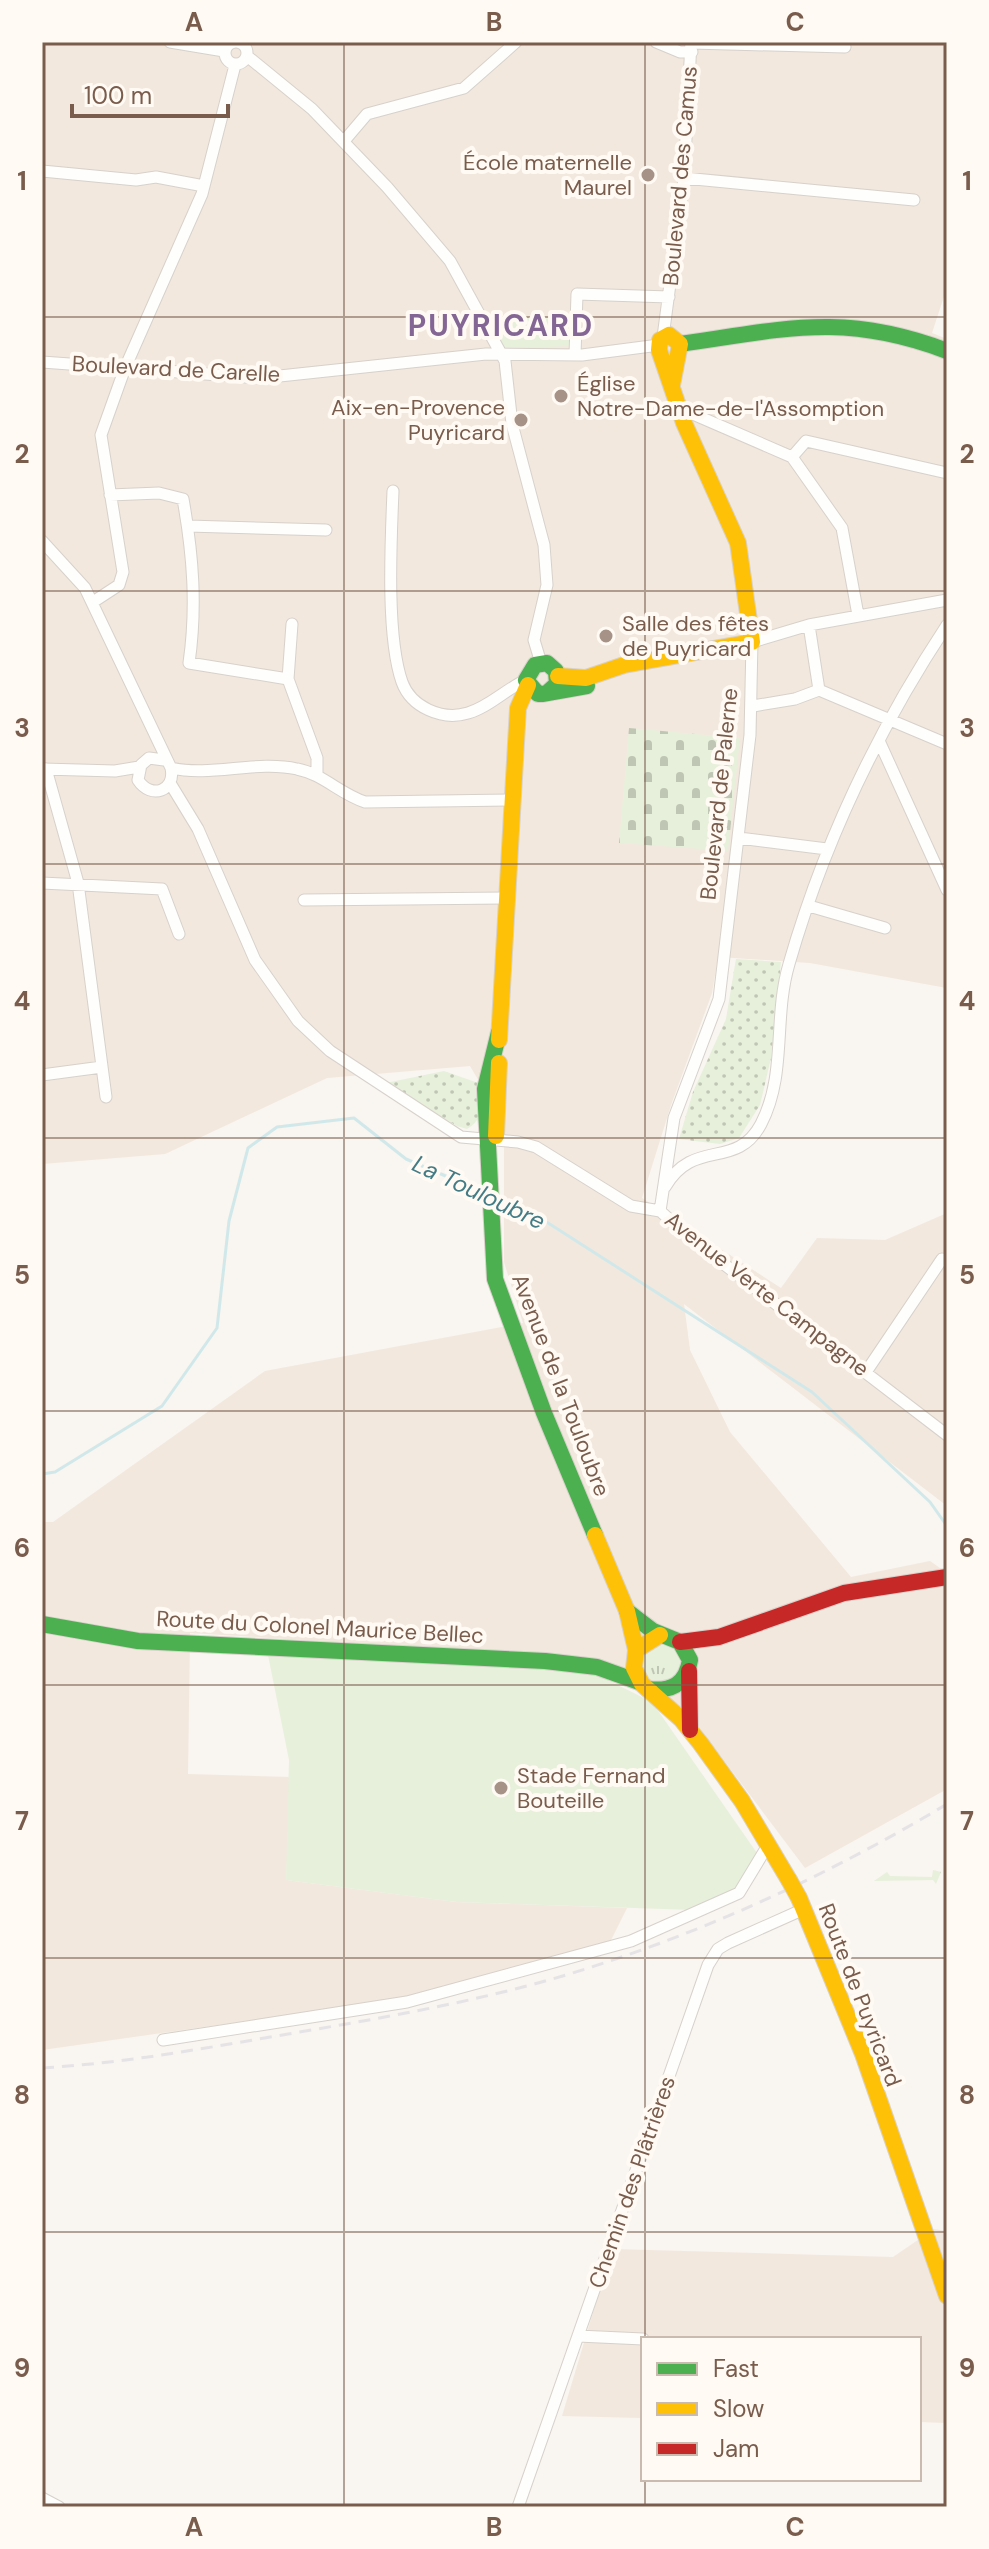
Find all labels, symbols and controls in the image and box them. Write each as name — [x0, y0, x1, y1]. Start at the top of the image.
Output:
text: A — [185, 5, 203, 39]
text: B — [486, 5, 502, 39]
text: C — [785, 5, 805, 39]
street label: Boulevard des Camus — [656, 65, 704, 287]
scale bar — [72, 68, 228, 118]
text: 100 m — [84, 80, 152, 111]
place label: École maternelle Maurel — [463, 148, 632, 202]
text: 1 — [17, 164, 27, 198]
text: 1 — [962, 164, 972, 198]
marker: École maternelle Maurel — [639, 166, 657, 184]
district label: PUYRICARD — [408, 306, 594, 345]
street label: Boulevard de Carelle — [71, 349, 281, 389]
place label: Église Notre-Dame-de-l'Assomption — [577, 369, 884, 423]
marker: Église Notre-Dame-de-l'Assomption — [552, 387, 570, 405]
place label: Aix-en-Provence Puyricard — [331, 393, 505, 447]
marker: Aix-en-Provence Puyricard — [512, 411, 530, 429]
text: 2 — [14, 437, 30, 471]
text: 2 — [959, 437, 975, 471]
place label: Salle des fêtes de Puyricard — [622, 609, 769, 663]
marker: Salle des fêtes de Puyricard — [597, 627, 615, 645]
street label: Boulevard de Palerne — [693, 686, 745, 902]
text: 3 — [14, 711, 30, 745]
text: 3 — [959, 711, 975, 745]
text: 4 — [14, 984, 30, 1018]
text: 4 — [959, 984, 975, 1018]
water label: La Touloubre — [408, 1148, 550, 1236]
street label: Avenue Verte Campagne — [659, 1205, 875, 1383]
text: 5 — [14, 1258, 30, 1292]
text: 5 — [959, 1258, 975, 1292]
street label: Avenue de la Touloubre — [505, 1270, 617, 1500]
text: 6 — [14, 1531, 30, 1565]
text: 6 — [959, 1531, 975, 1565]
street label: Route du Colonel Maurice Bellec — [156, 1604, 484, 1650]
place label: Stade Fernand Bouteille — [517, 1761, 665, 1815]
marker: Stade Fernand Bouteille — [492, 1779, 510, 1797]
text: 7 — [15, 1804, 29, 1838]
text: 7 — [960, 1804, 974, 1838]
street label: Route de Puyricard — [812, 1899, 908, 2091]
street label: Chemin des Plâtrières — [582, 2072, 682, 2292]
text: 8 — [14, 2078, 30, 2112]
text: 8 — [959, 2078, 975, 2112]
legend — [641, 2337, 921, 2481]
text: 9 — [14, 2351, 30, 2385]
text: 9 — [959, 2351, 975, 2385]
text: Fast — [713, 2353, 759, 2384]
text: Slow — [713, 2393, 764, 2424]
text: Jam — [713, 2433, 759, 2464]
text: A — [185, 2510, 203, 2544]
text: B — [486, 2510, 502, 2544]
text: C — [785, 2510, 805, 2544]

